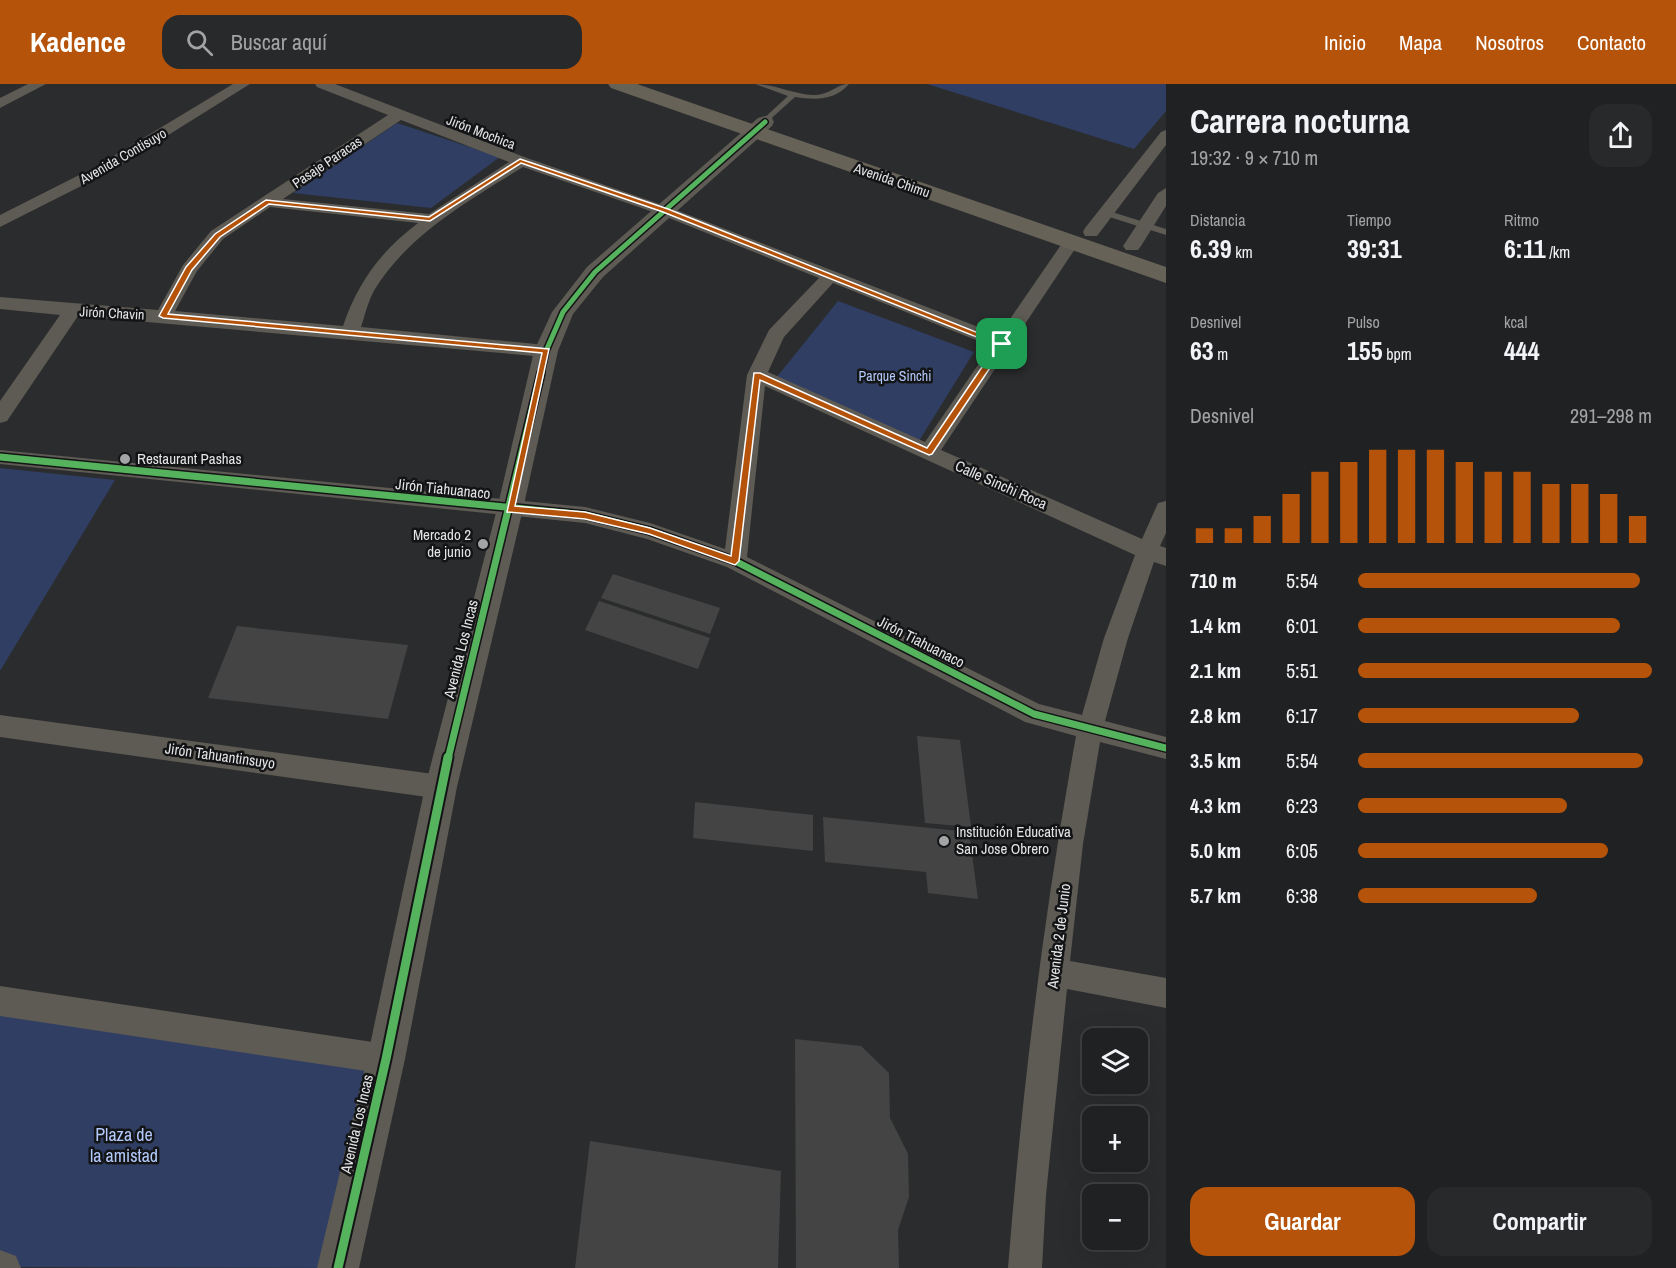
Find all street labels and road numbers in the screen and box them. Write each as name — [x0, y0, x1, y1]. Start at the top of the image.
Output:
street label: Jirón Mochica — [444, 111, 518, 154]
street label: Avenida Contisuyo — [76, 124, 169, 188]
street label: Pasaje Paracas — [289, 132, 366, 192]
street label: Avenida Chimu — [851, 158, 932, 201]
street label: Jirón Chavin — [79, 302, 145, 324]
street label: Calle Sinchi Roca — [952, 455, 1051, 514]
street label: Jirón Tiahuanaco — [395, 473, 492, 504]
street label: Avenida Los Incas — [438, 597, 483, 701]
street label: Jirón Tiahuanaco — [874, 611, 969, 673]
street label: Jirón Tahuantinsuyo — [164, 737, 277, 774]
street label: Avenida 2 de Junio — [1042, 882, 1075, 991]
street label: Avenida Los Incas — [335, 1072, 378, 1176]

